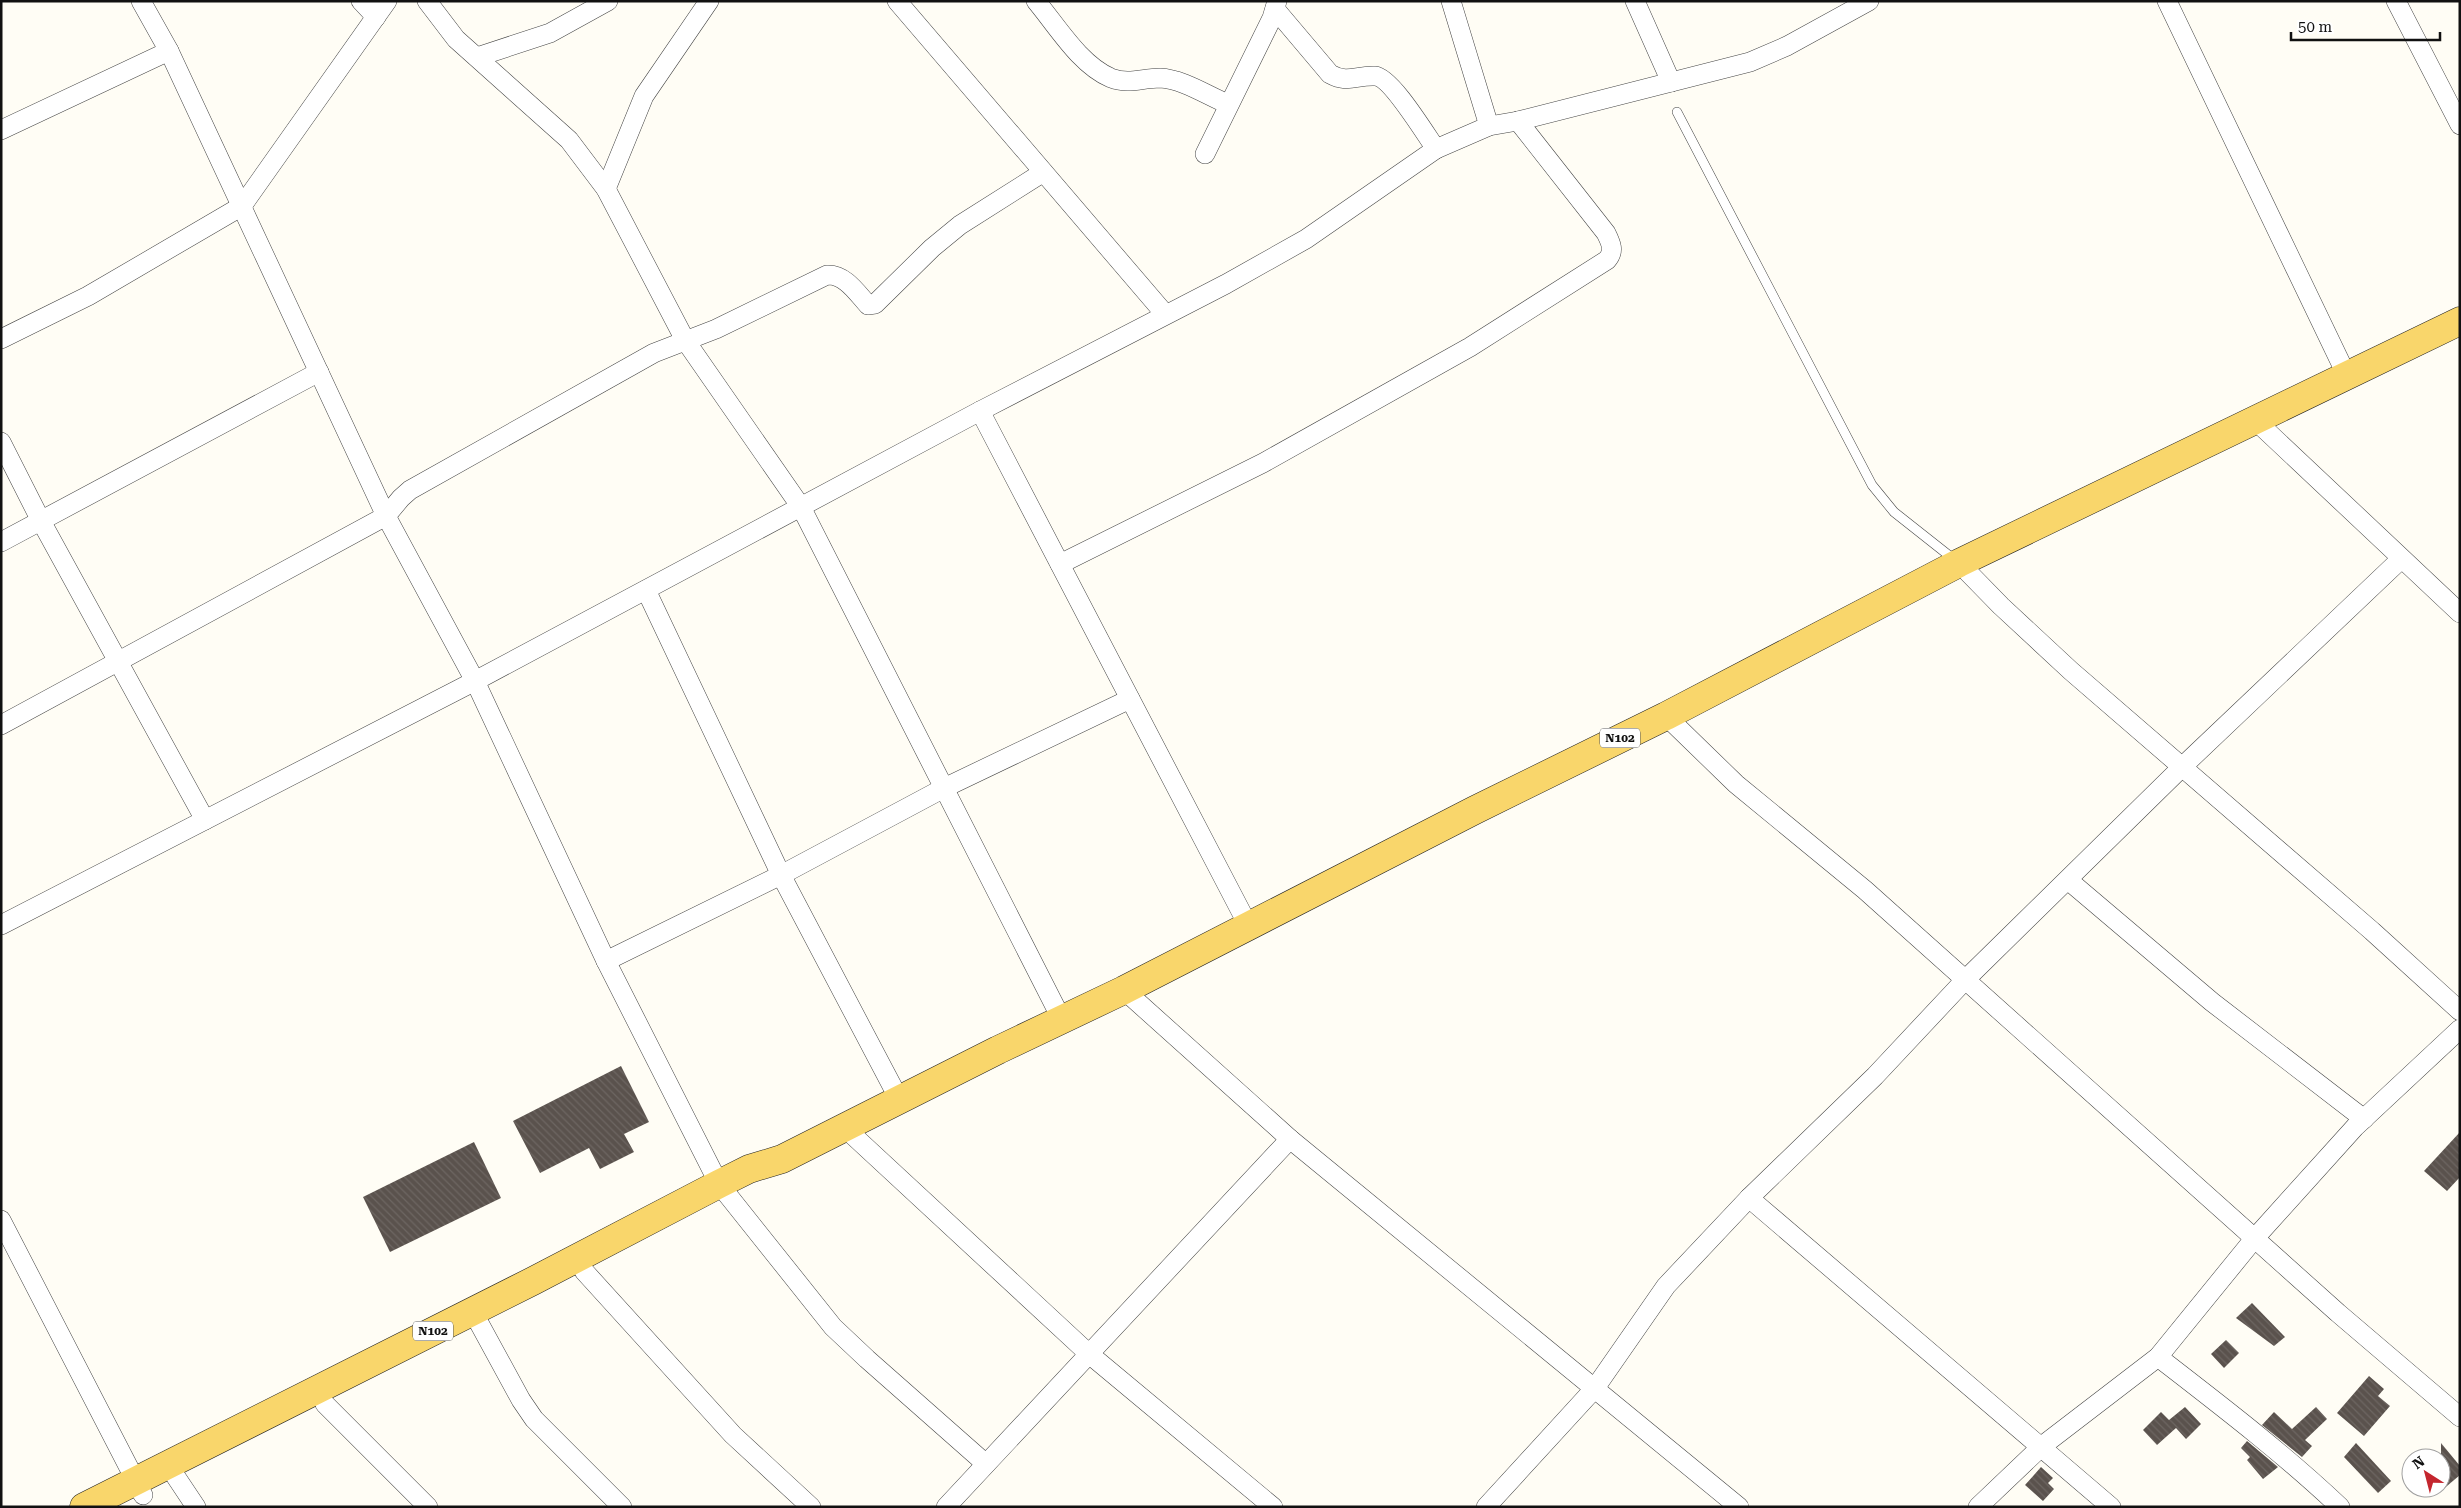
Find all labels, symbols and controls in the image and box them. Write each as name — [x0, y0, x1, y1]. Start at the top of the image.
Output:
scale bar — [2291, 10, 2440, 42]
text: 50 m — [2298, 18, 2333, 36]
road number: N102 — [1600, 728, 1640, 748]
road number: N102 — [413, 1322, 453, 1340]
north arrow — [2401, 1448, 2451, 1498]
text: N — [2409, 1453, 2428, 1472]

